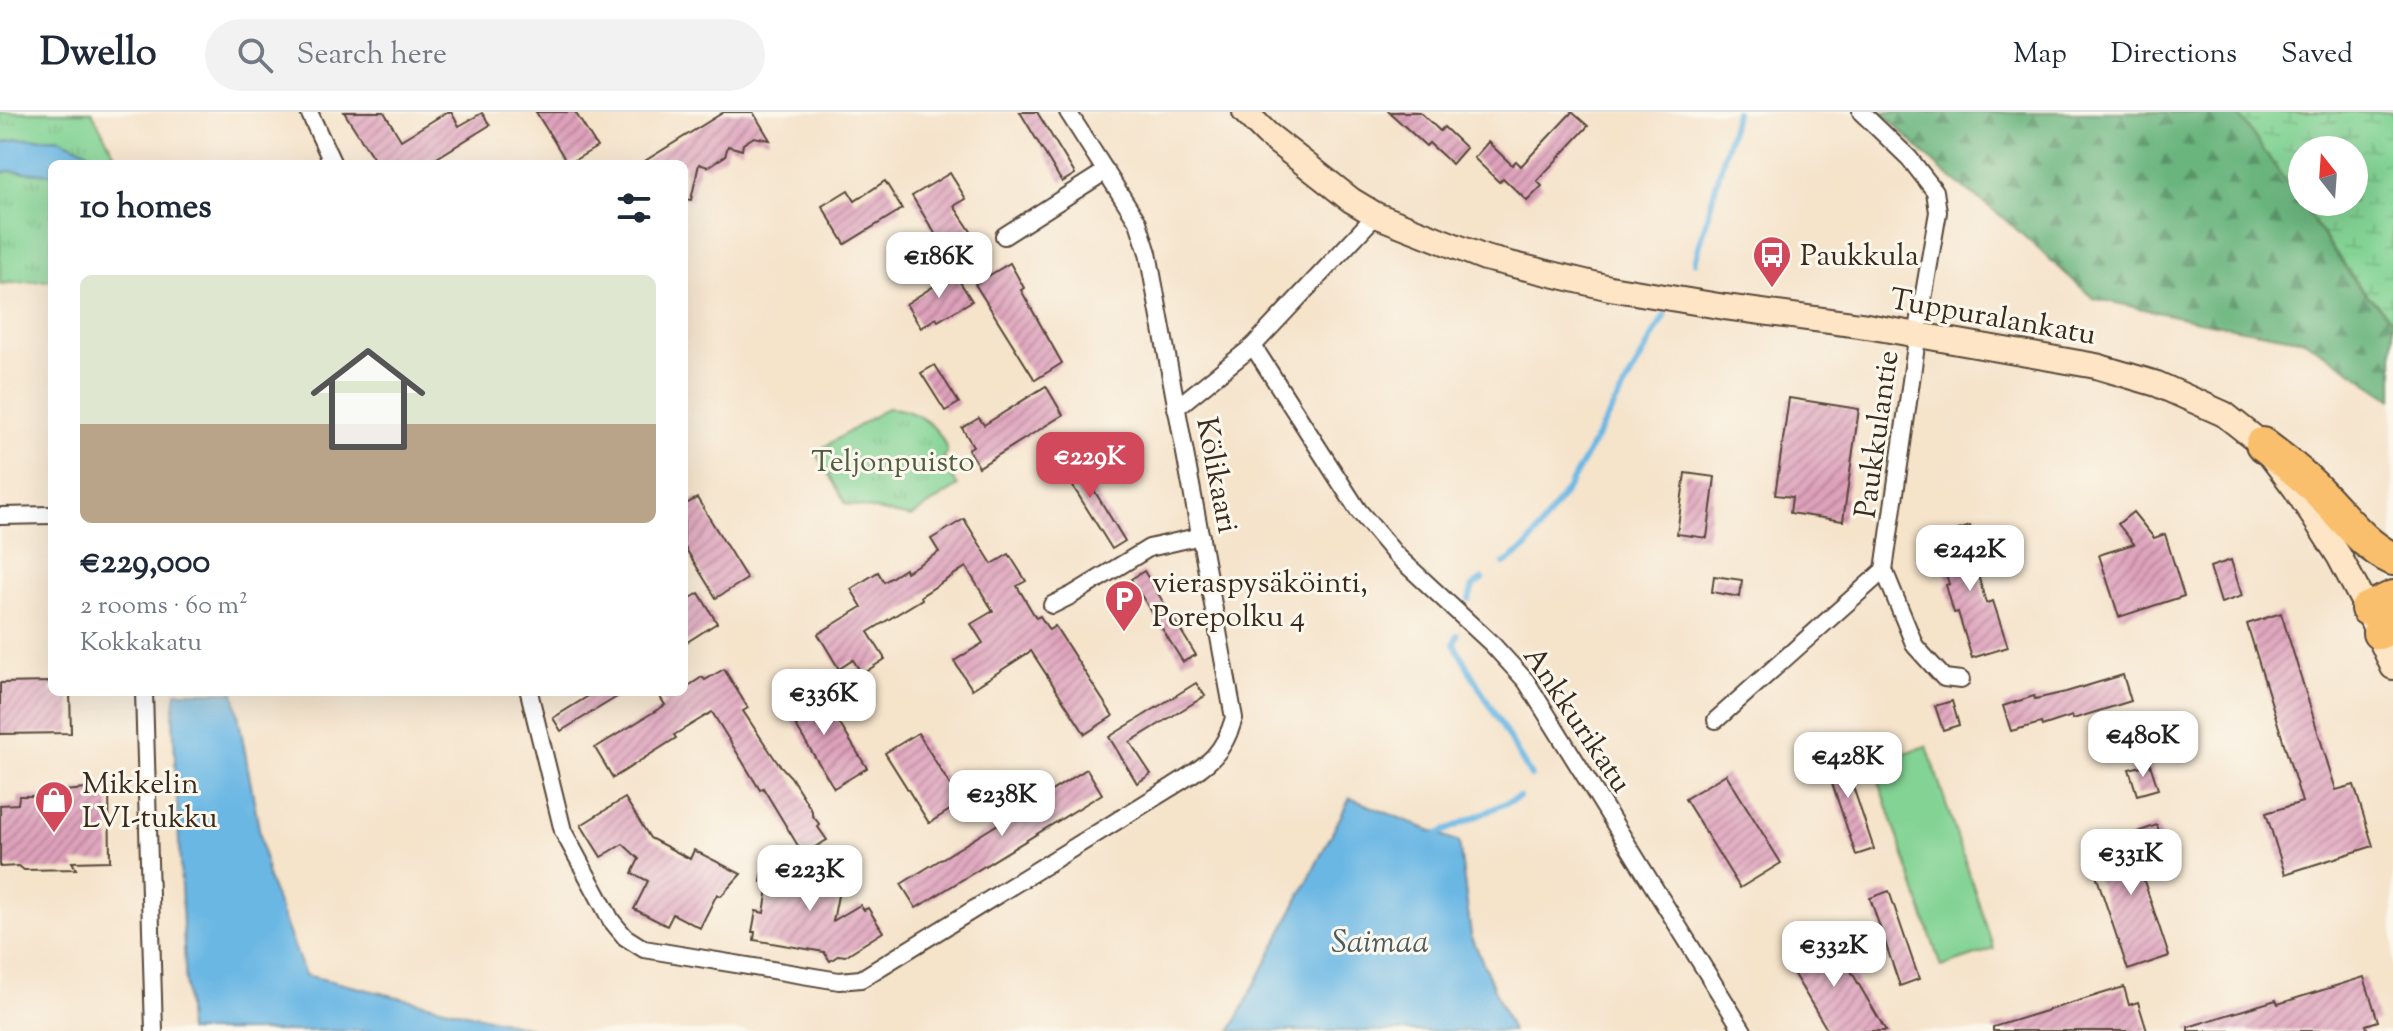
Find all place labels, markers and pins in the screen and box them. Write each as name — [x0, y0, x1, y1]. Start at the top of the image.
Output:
pin: €186K — [883, 232, 995, 300]
bus stop icon: Paukkula — [1751, 234, 1793, 289]
place label: Paukkula — [1800, 236, 1919, 279]
pin: €229K — [1034, 432, 1146, 500]
pin: €242K — [1914, 525, 2026, 593]
place label: vieraspysäköinti, Porepolku 4 — [1152, 563, 1368, 640]
parking icon: vieraspysäköinti, Porepolku 4 — [1103, 578, 1145, 633]
pin: €336K — [768, 669, 880, 737]
pin: €480K — [2087, 711, 2199, 779]
pin: €428K — [1792, 732, 1904, 800]
place label: Mikkelin LVI-tukku — [82, 764, 217, 841]
pin: €238K — [946, 770, 1058, 838]
shop icon: Mikkelin LVI-tukku — [33, 779, 75, 834]
pin: €331K — [2075, 829, 2187, 897]
pin: €223K — [754, 845, 866, 913]
pin: €332K — [1778, 921, 1890, 989]

